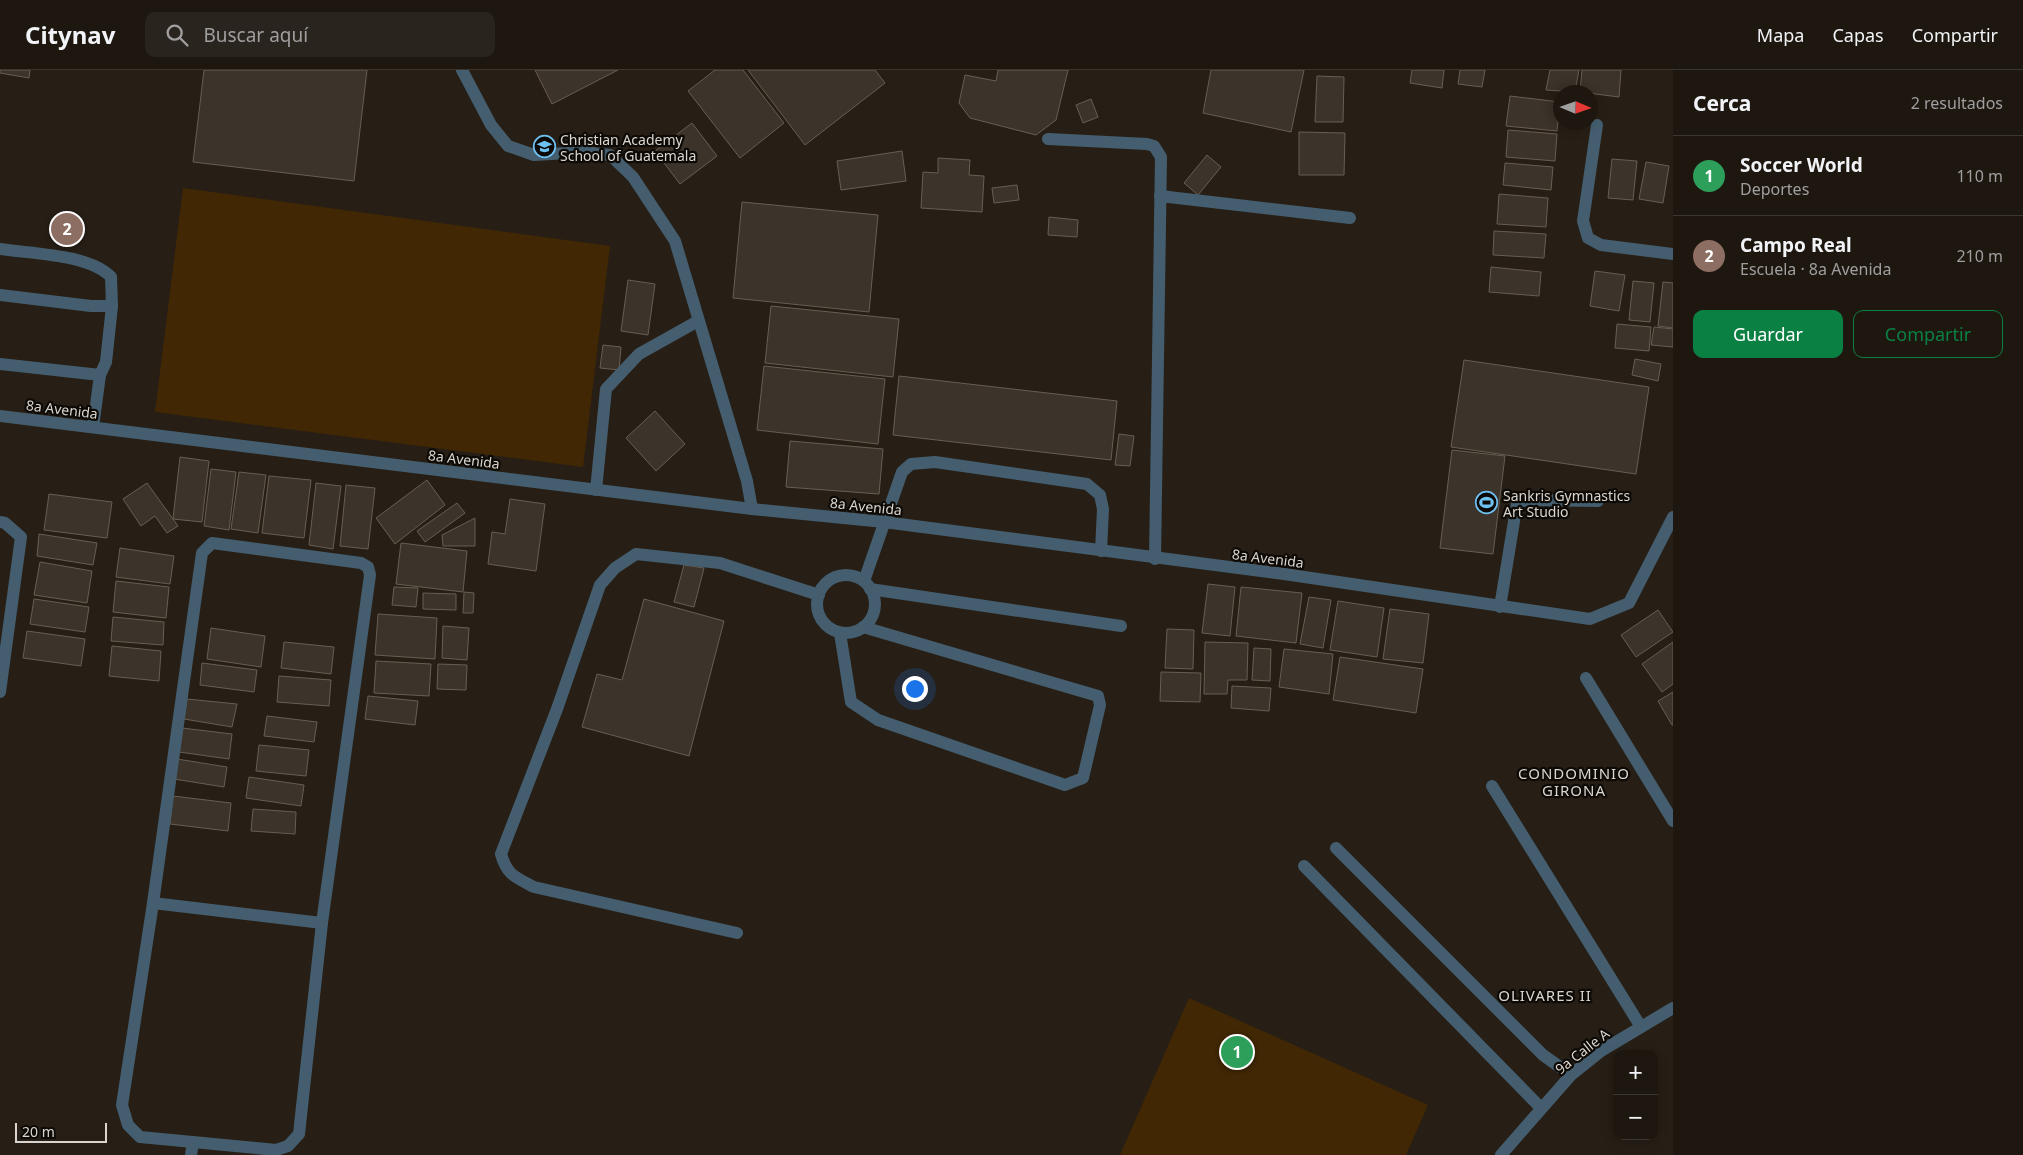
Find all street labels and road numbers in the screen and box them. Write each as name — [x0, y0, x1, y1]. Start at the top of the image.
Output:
street label: 8a Avenida — [25, 395, 99, 423]
street label: 8a Avenida — [427, 445, 501, 473]
street label: 8a Avenida — [829, 493, 903, 519]
street label: 8a Avenida — [1231, 544, 1305, 572]
street label: 9a Calle A — [1551, 1024, 1613, 1078]

